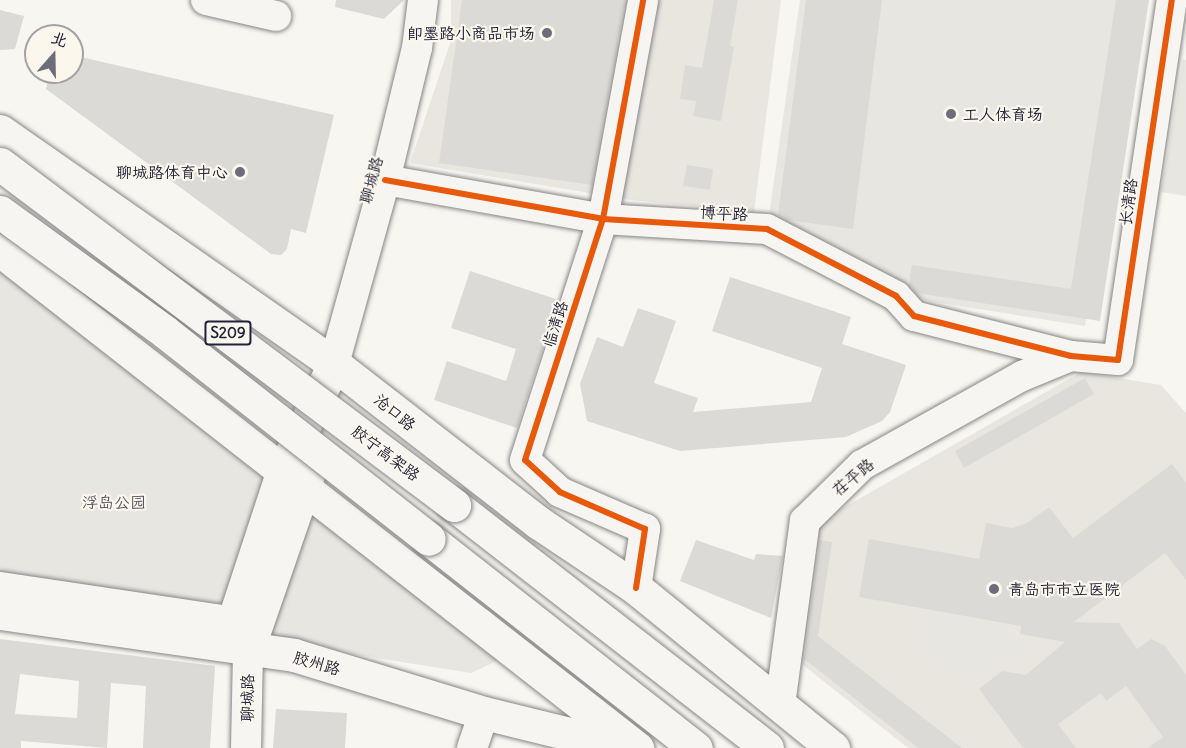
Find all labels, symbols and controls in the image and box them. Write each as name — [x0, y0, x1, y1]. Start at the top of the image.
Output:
place label: 即墨路小商品市场 — [407, 23, 535, 43]
north arrow — [24, 24, 84, 84]
marker: 即墨路小商品市场 — [540, 26, 554, 40]
text: 北 — [49, 27, 70, 51]
place label: 工人体育场 — [963, 104, 1043, 124]
marker: 工人体育场 — [944, 107, 958, 121]
street label: 聊城路 — [356, 154, 386, 206]
place label: 聊城路体育中心 — [116, 162, 228, 182]
marker: 聊城路体育中心 — [233, 165, 247, 179]
street label: 长清路 — [1115, 177, 1141, 227]
street label: 博平路 — [700, 202, 748, 224]
street label: 临清路 — [538, 298, 572, 350]
road number: S209 — [204, 321, 252, 345]
street label: 沧口路 — [370, 389, 420, 435]
street label: 胶宁高架路 — [348, 421, 424, 485]
street label: 茌平路 — [828, 454, 878, 500]
park label: 浮岛公园 — [82, 492, 146, 512]
place label: 青岛市市立医院 — [1008, 579, 1120, 599]
marker: 青岛市市立医院 — [985, 580, 1003, 598]
street label: 胶州路 — [291, 647, 343, 679]
street label: 聊城路 — [237, 674, 257, 722]

